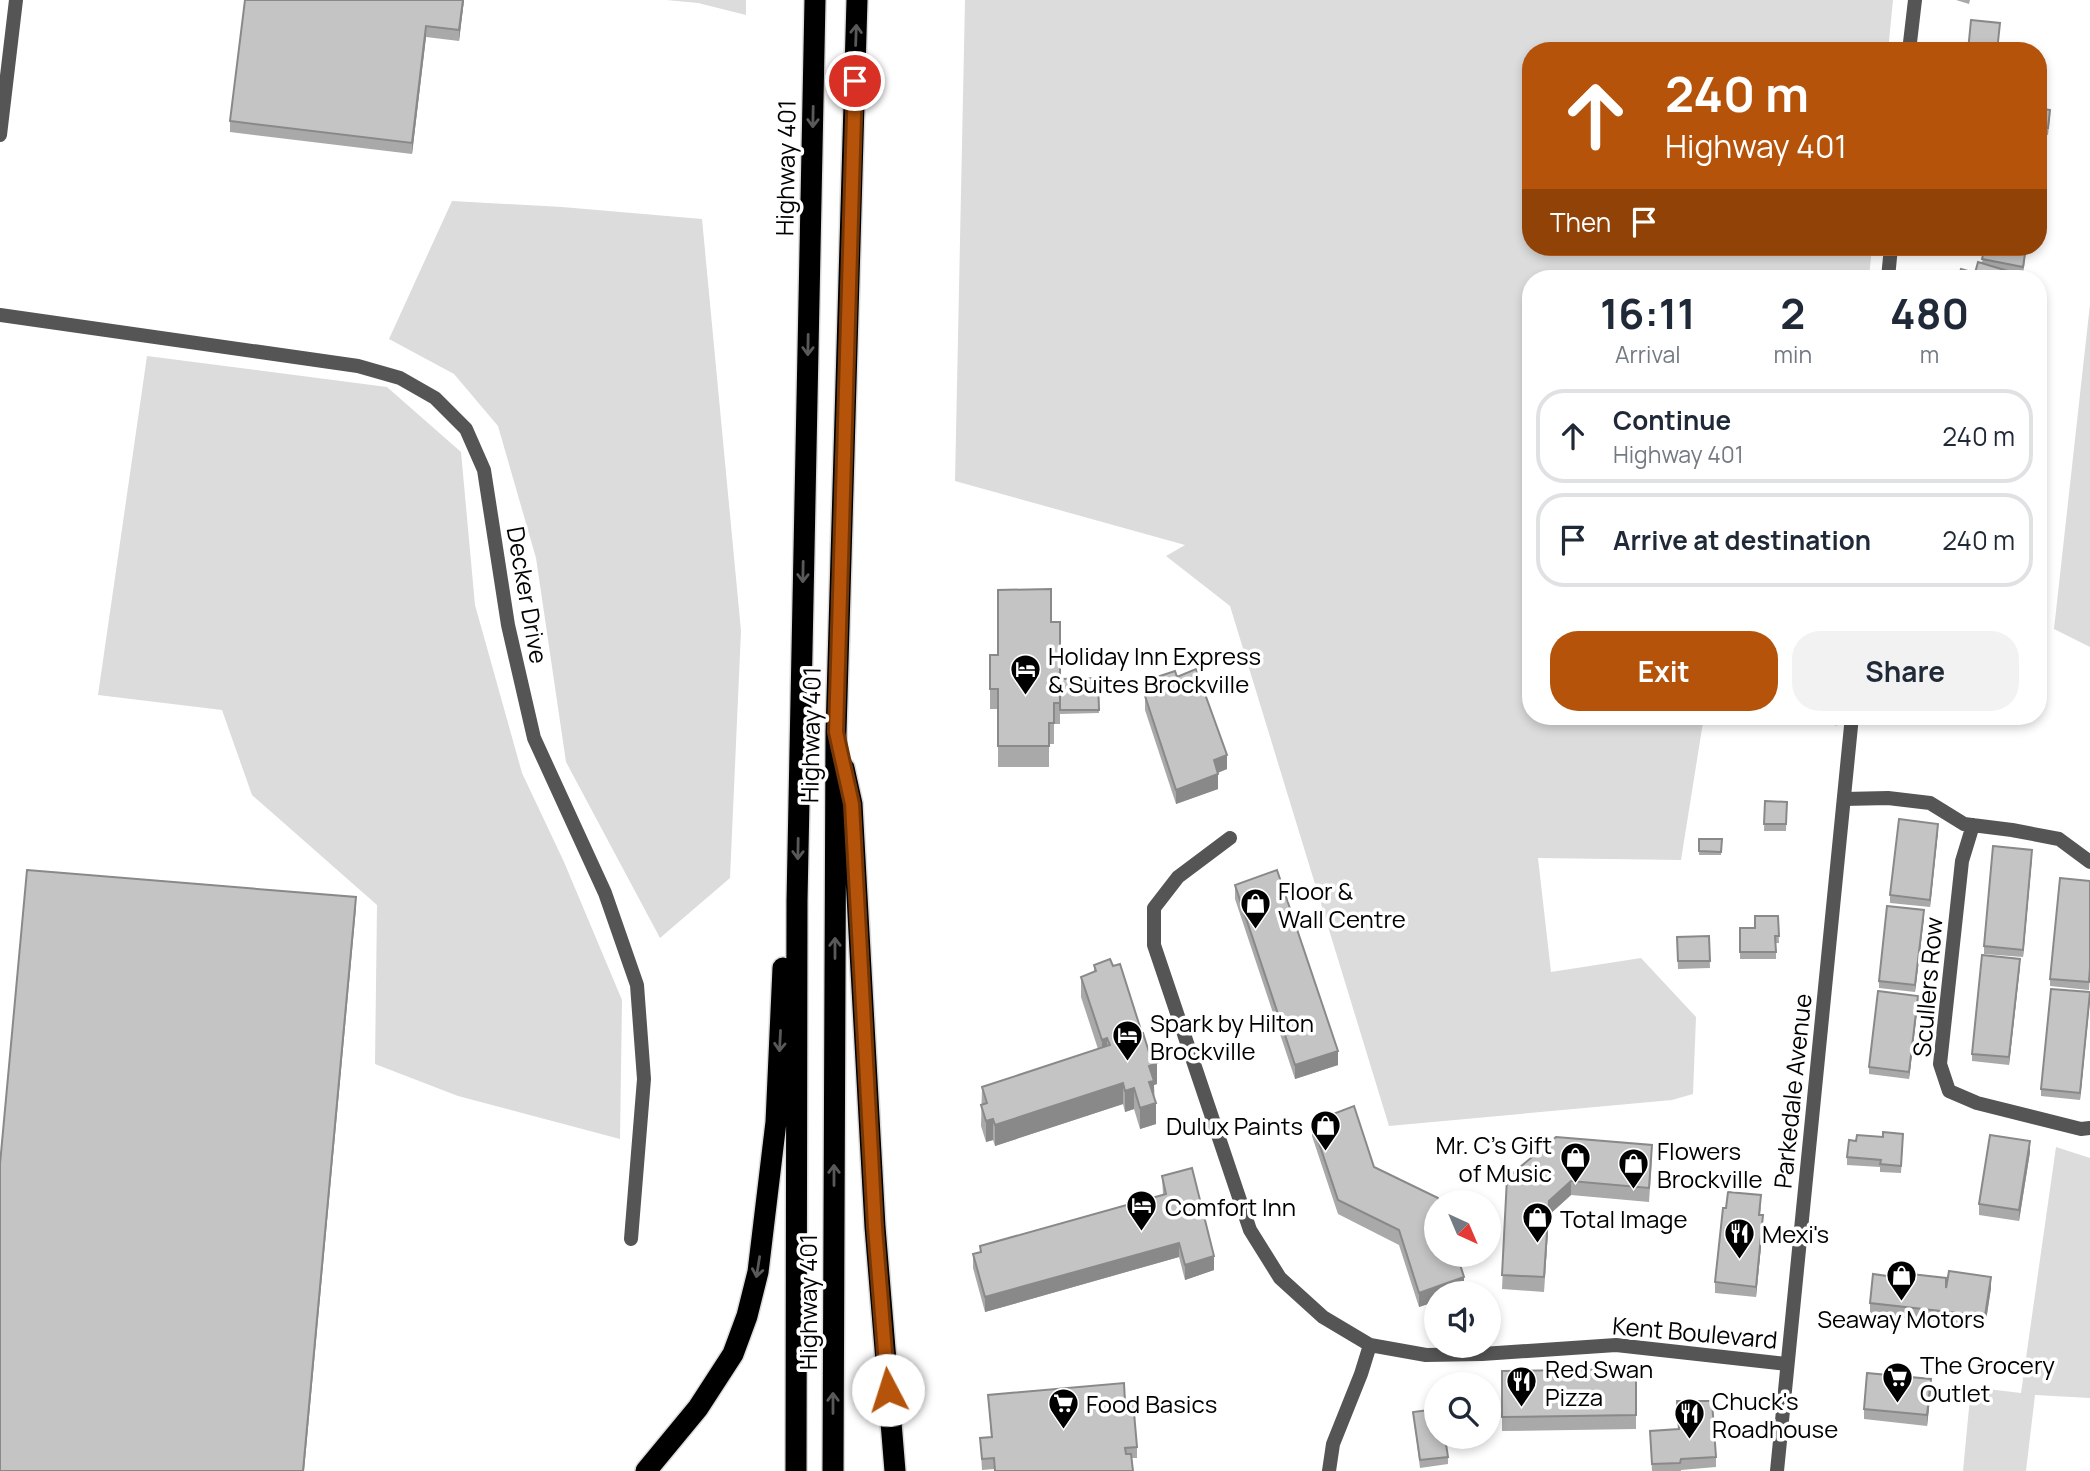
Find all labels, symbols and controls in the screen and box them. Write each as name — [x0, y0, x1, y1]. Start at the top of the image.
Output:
one-way arrow — [850, 23, 863, 46]
pin — [825, 51, 885, 111]
text: 240 m — [1665, 60, 1809, 127]
icon: arrive — [836, 62, 874, 100]
icon: ahead — [1550, 70, 1641, 161]
street label: Highway 401 — [767, 100, 803, 236]
one-way arrow — [806, 105, 819, 128]
text: Highway 401 — [1665, 124, 1847, 168]
icon: arrive — [1625, 203, 1663, 241]
text: Then — [1550, 204, 1611, 240]
text: 16:11 — [1600, 284, 1696, 342]
text: 2 — [1780, 284, 1805, 342]
text: 480 — [1890, 284, 1969, 342]
one-way arrow — [801, 333, 815, 356]
text: Arrival — [1615, 338, 1681, 370]
text: min — [1774, 338, 1812, 370]
text: m — [1920, 338, 1939, 370]
text: Continue — [1613, 402, 1731, 438]
icon: ahead — [1554, 417, 1592, 455]
text: 240 m — [1942, 418, 2015, 454]
text: Highway 401 — [1613, 438, 1744, 470]
icon: arrive — [1554, 521, 1592, 559]
text: Arrive at destination — [1613, 522, 1871, 558]
text: 240 m — [1942, 522, 2015, 558]
street label: Decker Drive — [500, 524, 556, 666]
one-way arrow — [797, 560, 810, 583]
button: Exit — [1550, 631, 1778, 711]
button: Share — [1792, 631, 2019, 711]
place label: Holiday Inn Express & Suites Brockville — [1048, 639, 1261, 700]
hotel icon: Holiday Inn Express & Suites Brockville — [1008, 652, 1042, 696]
street label: Highway 401 — [792, 667, 828, 803]
one-way arrow — [791, 837, 805, 860]
place label: Floor & Wall Centre — [1278, 874, 1406, 935]
shop icon: Floor & Wall Centre — [1238, 887, 1272, 931]
street label: Scullers Row — [1904, 916, 1950, 1058]
one-way arrow — [828, 937, 842, 960]
street label: Parkedale Avenue — [1765, 992, 1819, 1190]
place label: Spark by Hilton Brockville — [1150, 1006, 1314, 1067]
hotel icon: Spark by Hilton Brockville — [1110, 1019, 1144, 1063]
one-way arrow — [773, 1029, 786, 1052]
shop icon: Dulux Paints — [1309, 1108, 1343, 1152]
place label: Dulux Paints — [1166, 1109, 1303, 1142]
place label: Mr. C's Gift of Music — [1436, 1128, 1552, 1189]
place label: Flowers Brockville — [1657, 1134, 1763, 1195]
shop icon: Mr. C's Gift of Music — [1558, 1141, 1592, 1185]
shop icon: Flowers Brockville — [1617, 1147, 1651, 1191]
one-way arrow — [827, 1164, 841, 1187]
hotel icon: Comfort Inn — [1125, 1189, 1159, 1233]
place label: Comfort Inn — [1165, 1190, 1296, 1223]
north arrow — [1424, 1190, 1502, 1267]
map controls — [1424, 1190, 1501, 1449]
shop icon: Total Image — [1520, 1201, 1554, 1245]
place label: Total Image — [1560, 1202, 1687, 1235]
restaurant icon: Mexi's — [1722, 1216, 1756, 1260]
place label: Mexi's — [1762, 1217, 1829, 1250]
street label: Highway 401 — [791, 1234, 824, 1370]
one-way arrow — [751, 1255, 764, 1278]
shop icon: Seaway Motors — [1884, 1259, 1918, 1303]
button: sound — [1424, 1281, 1501, 1358]
place label: Seaway Motors — [1817, 1302, 1985, 1335]
street label: Kent Boulevard — [1611, 1308, 1779, 1356]
place label: The Grocery Outlet — [1920, 1348, 2055, 1409]
place label: Red Swan Pizza — [1545, 1352, 1653, 1413]
position arrow — [851, 1353, 925, 1427]
supermarket icon: The Grocery Outlet — [1880, 1361, 1914, 1405]
restaurant icon: Red Swan Pizza — [1505, 1365, 1539, 1409]
button: search — [1424, 1372, 1501, 1449]
place label: Chuck's Roadhouse — [1712, 1384, 1838, 1445]
supermarket icon: Food Basics — [1046, 1386, 1080, 1430]
place label: Food Basics — [1086, 1387, 1217, 1420]
one-way arrow — [826, 1392, 840, 1415]
restaurant icon: Chuck's Roadhouse — [1672, 1397, 1706, 1441]

